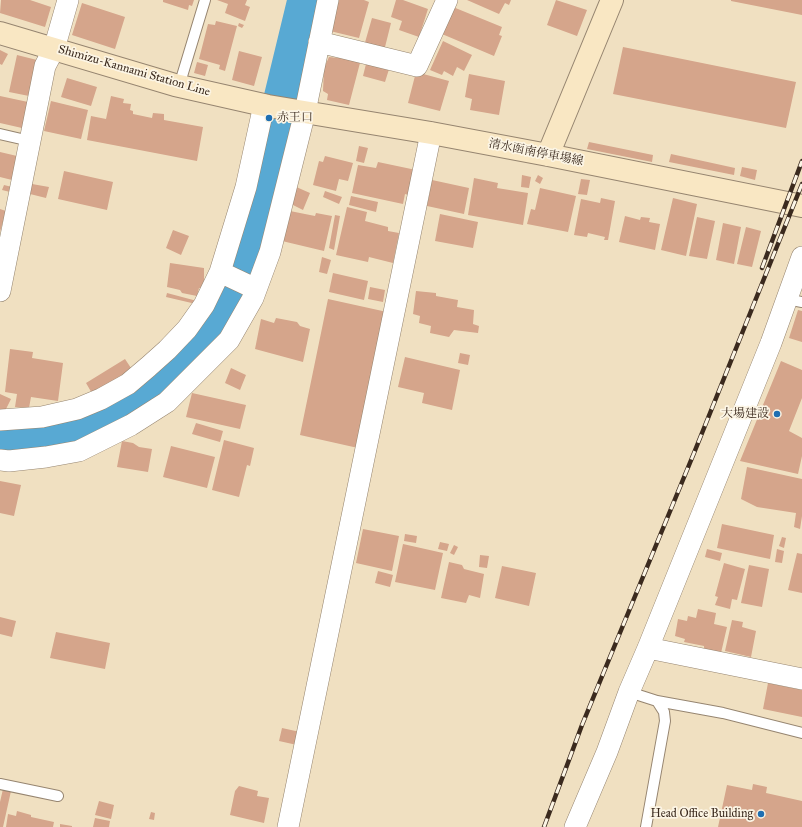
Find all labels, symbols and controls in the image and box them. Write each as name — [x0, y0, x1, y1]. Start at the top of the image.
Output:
street label: Shimizu-Kannami Station Line — [56, 42, 212, 100]
place label: 赤王口 — [277, 111, 313, 125]
marker: 赤王口 — [264, 113, 274, 123]
street label: 清水函南停車場線 — [488, 137, 584, 169]
place label: 大場建設 — [721, 407, 769, 421]
marker: 大場建設 — [772, 409, 782, 419]
place label: Head Office Building — [651, 807, 753, 821]
marker: Head Office Building — [756, 809, 766, 819]

